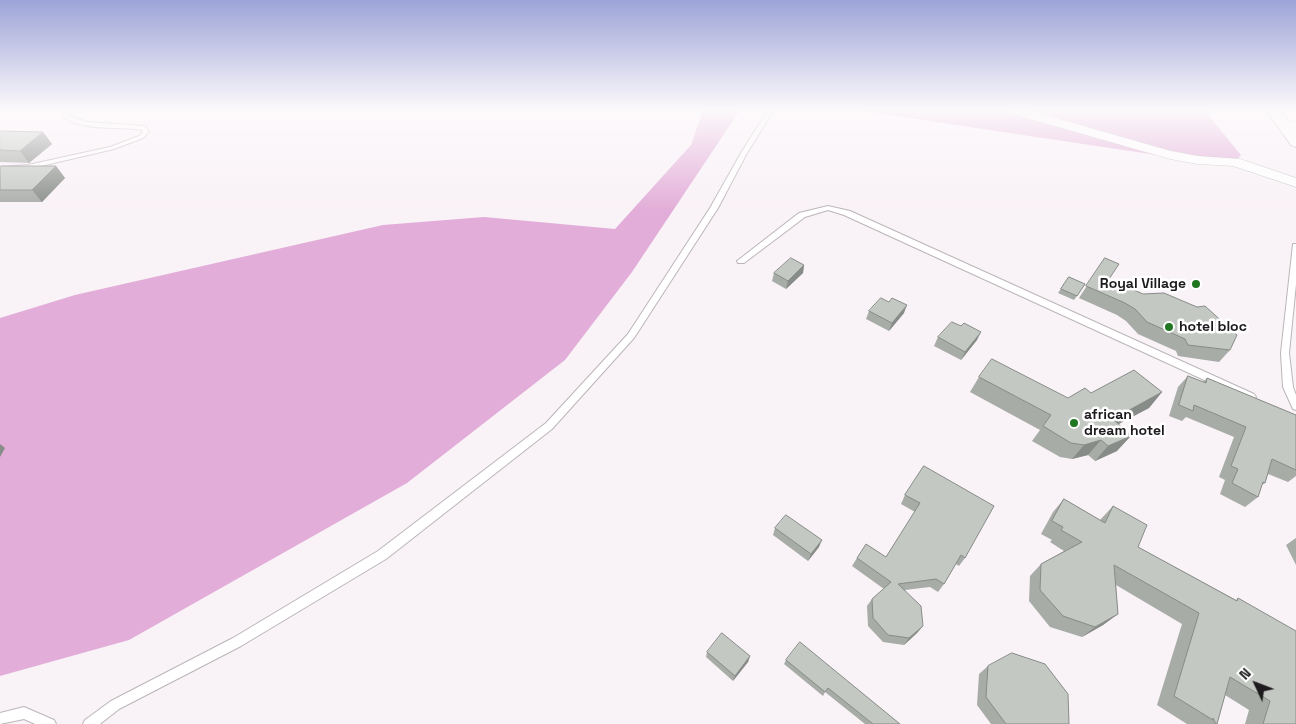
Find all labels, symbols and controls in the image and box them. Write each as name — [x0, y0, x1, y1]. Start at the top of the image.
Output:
place label: Royal Village — [1100, 276, 1186, 292]
marker: Royal Village — [1190, 278, 1202, 290]
place label: hotel bloc — [1179, 319, 1247, 335]
marker: hotel bloc — [1163, 321, 1175, 333]
place label: african dream hotel — [1084, 407, 1165, 440]
marker: african dream hotel — [1068, 417, 1080, 429]
north arrow — [1231, 659, 1281, 709]
text: N — [1235, 664, 1255, 683]

